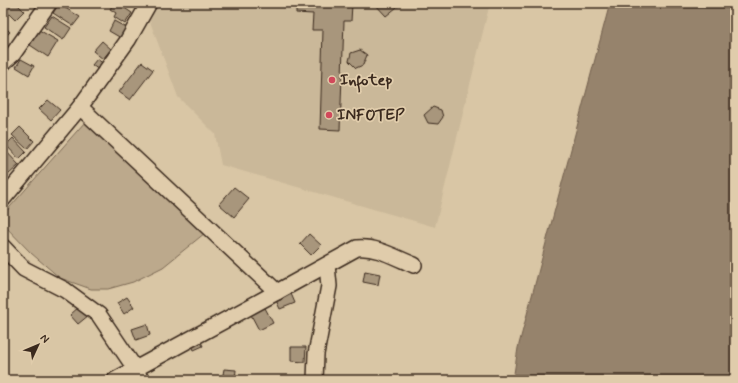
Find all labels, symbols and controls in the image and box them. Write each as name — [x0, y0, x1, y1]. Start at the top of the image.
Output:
place label: Infotep — [340, 70, 392, 93]
marker: Infotep — [327, 75, 337, 85]
place label: INFOTEP — [337, 105, 405, 126]
marker: INFOTEP — [324, 110, 334, 120]
north arrow — [18, 325, 58, 365]
text: N — [37, 331, 52, 346]

